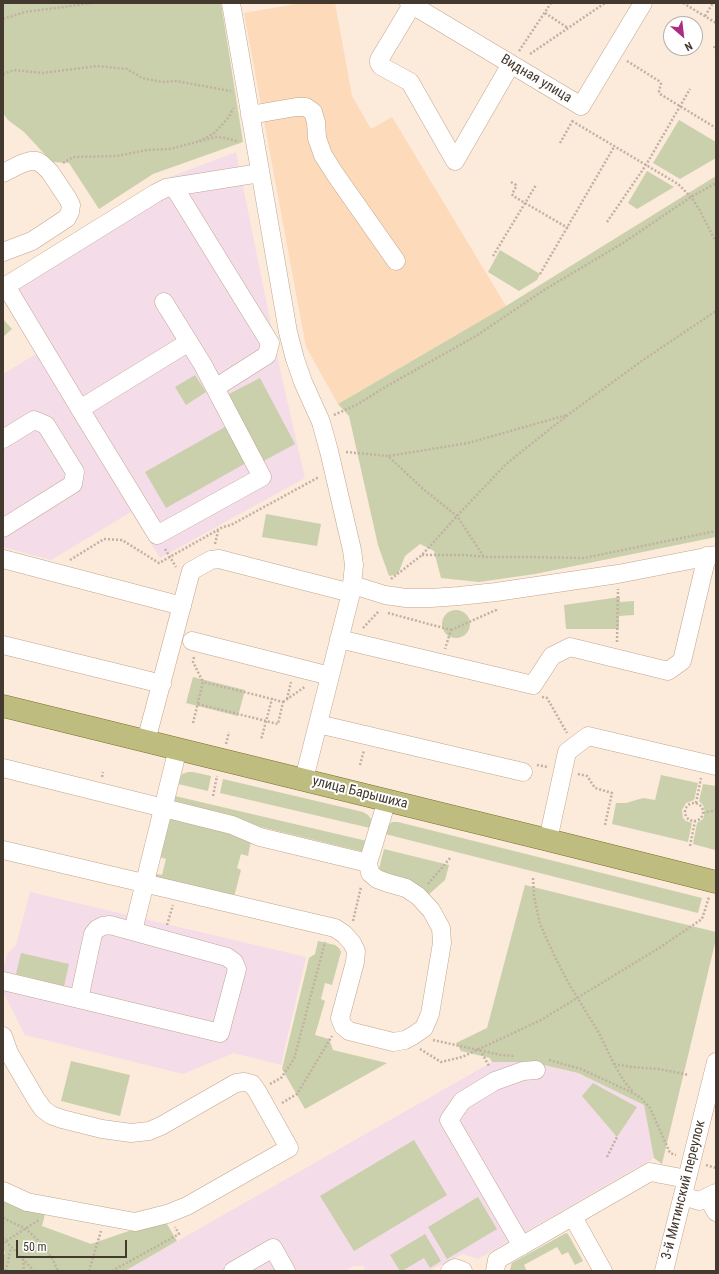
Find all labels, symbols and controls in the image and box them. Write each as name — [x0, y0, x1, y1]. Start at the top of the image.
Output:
north arrow — [663, 16, 703, 56]
text: N — [682, 39, 694, 53]
street label: Видная улица — [497, 51, 575, 107]
street label: улица Барышиха — [311, 773, 409, 813]
street label: 3-й Митинский переулок — [659, 1119, 709, 1261]
scale bar — [18, 1232, 129, 1258]
text: 50 m — [23, 1240, 47, 1254]

